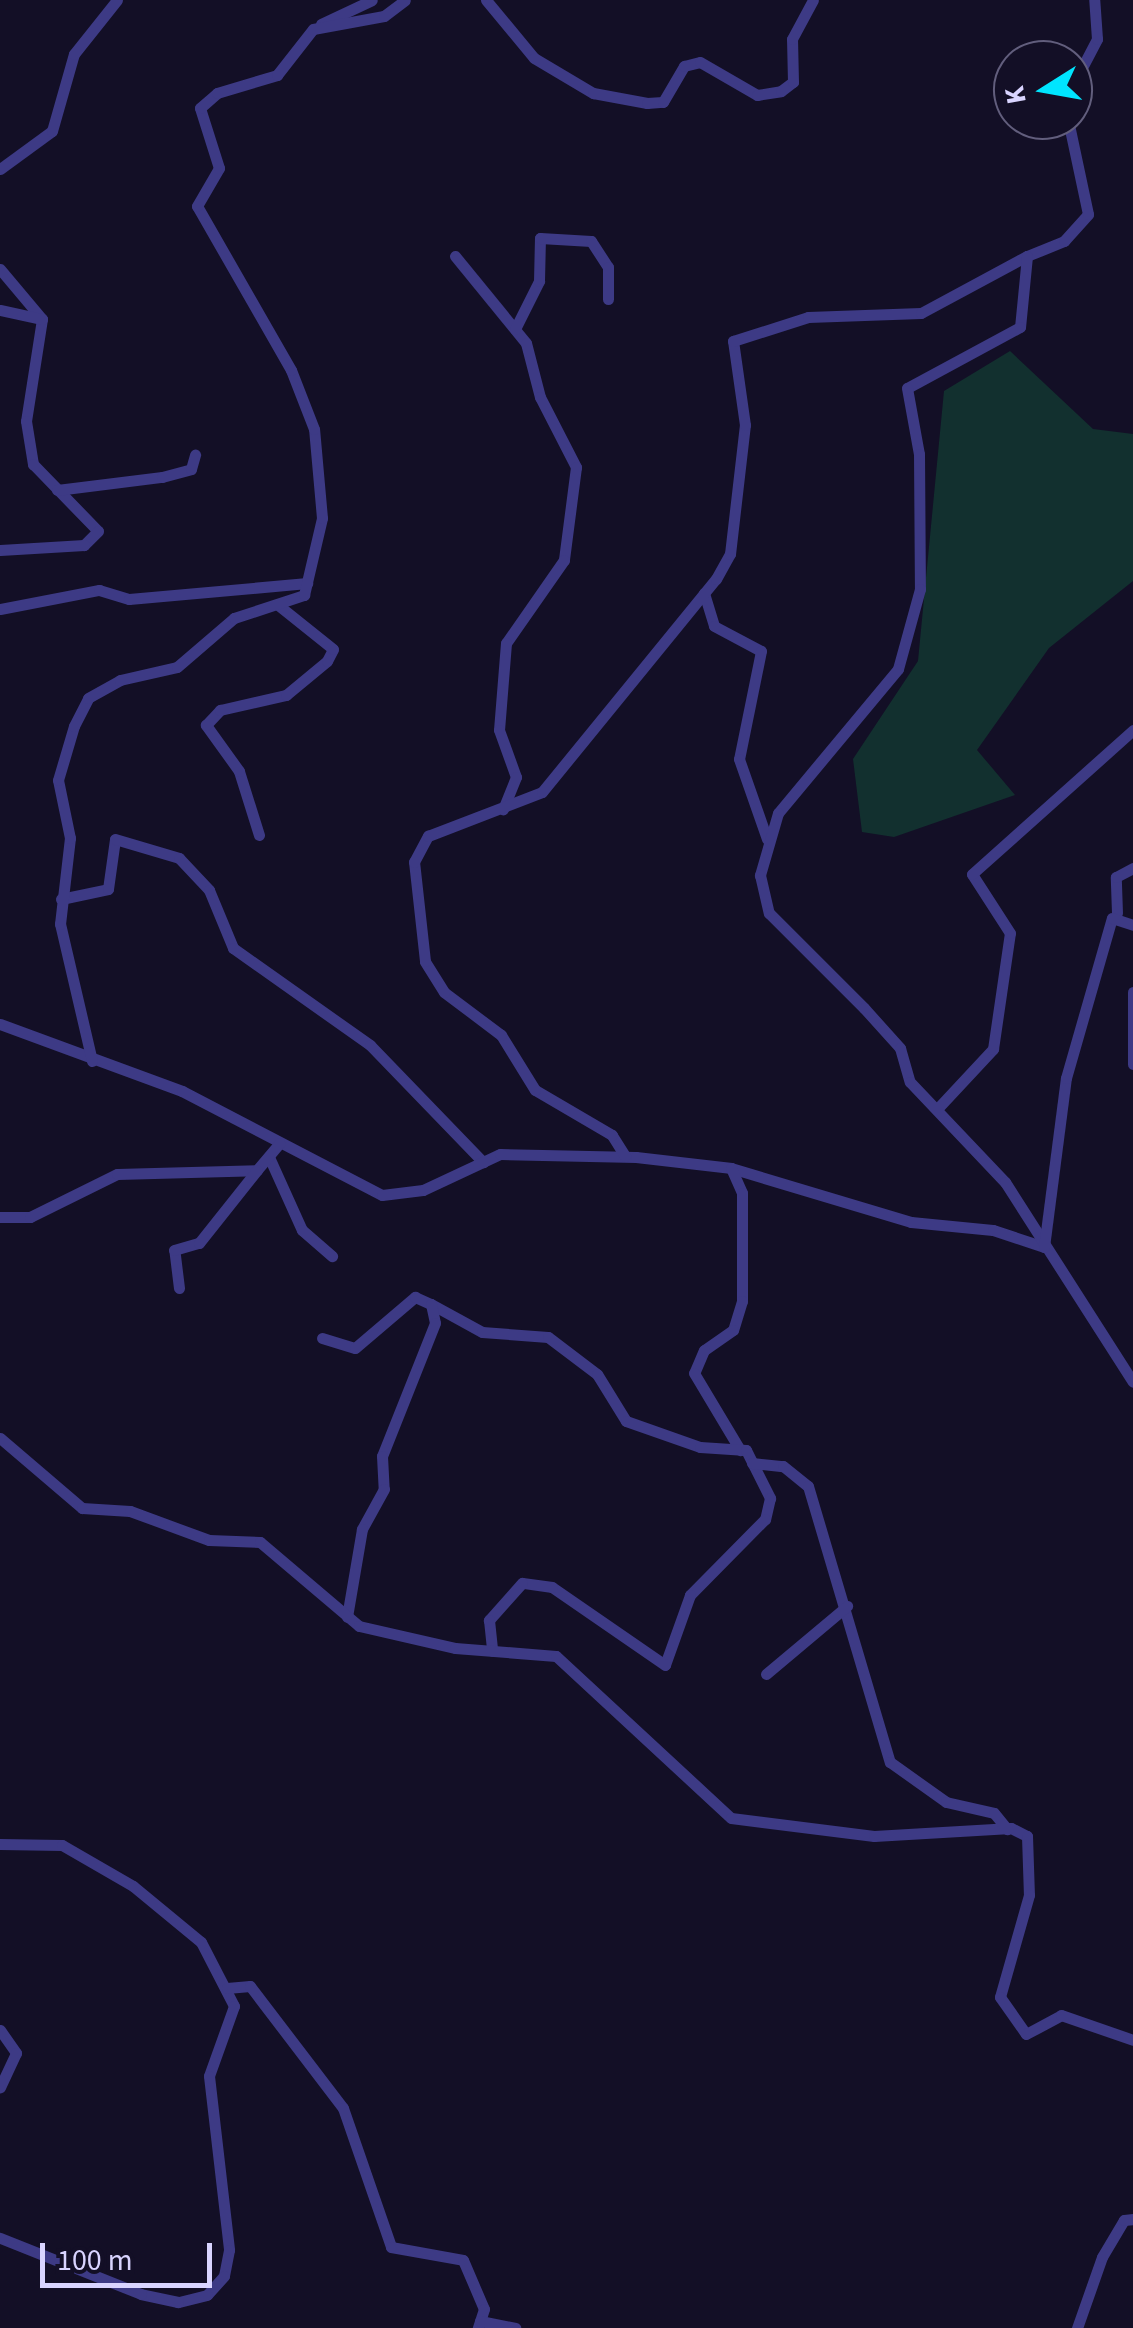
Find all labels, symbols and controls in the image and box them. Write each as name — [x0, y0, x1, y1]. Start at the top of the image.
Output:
north arrow — [993, 40, 1093, 140]
text: K — [994, 83, 1037, 108]
scale bar — [45, 2223, 218, 2285]
text: 100 m — [57, 2239, 133, 2282]

